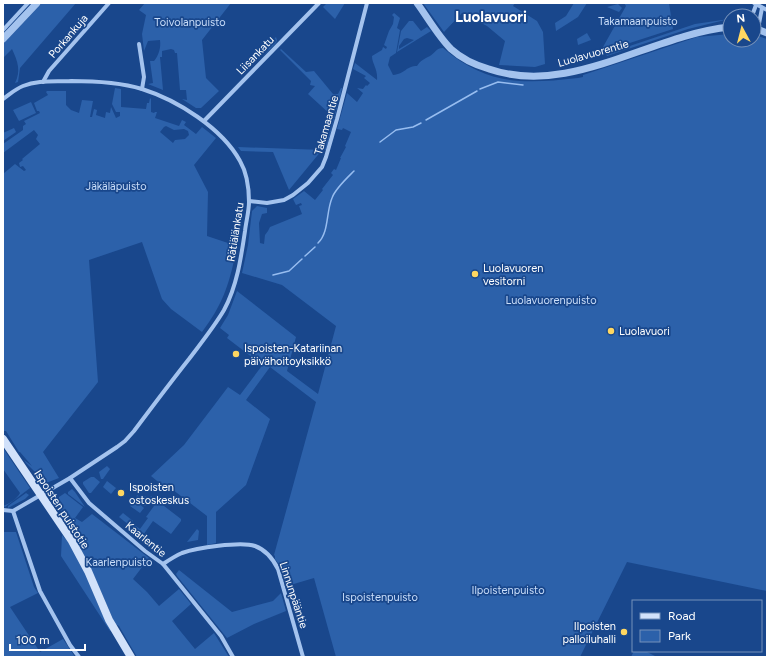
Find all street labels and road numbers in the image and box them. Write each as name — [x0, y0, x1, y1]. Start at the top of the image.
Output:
street label: Porkankuja — [46, 12, 91, 61]
street label: Liisankatu — [234, 33, 277, 77]
street label: Luolavuorentie — [556, 37, 630, 70]
street label: Takamaantie — [312, 94, 341, 156]
street label: Rätiälänkatu — [224, 201, 247, 263]
street label: Ispoisten puistotie — [31, 467, 92, 551]
street label: Kaarlentie — [123, 519, 169, 560]
street label: Linnunpääntie — [277, 560, 310, 630]

